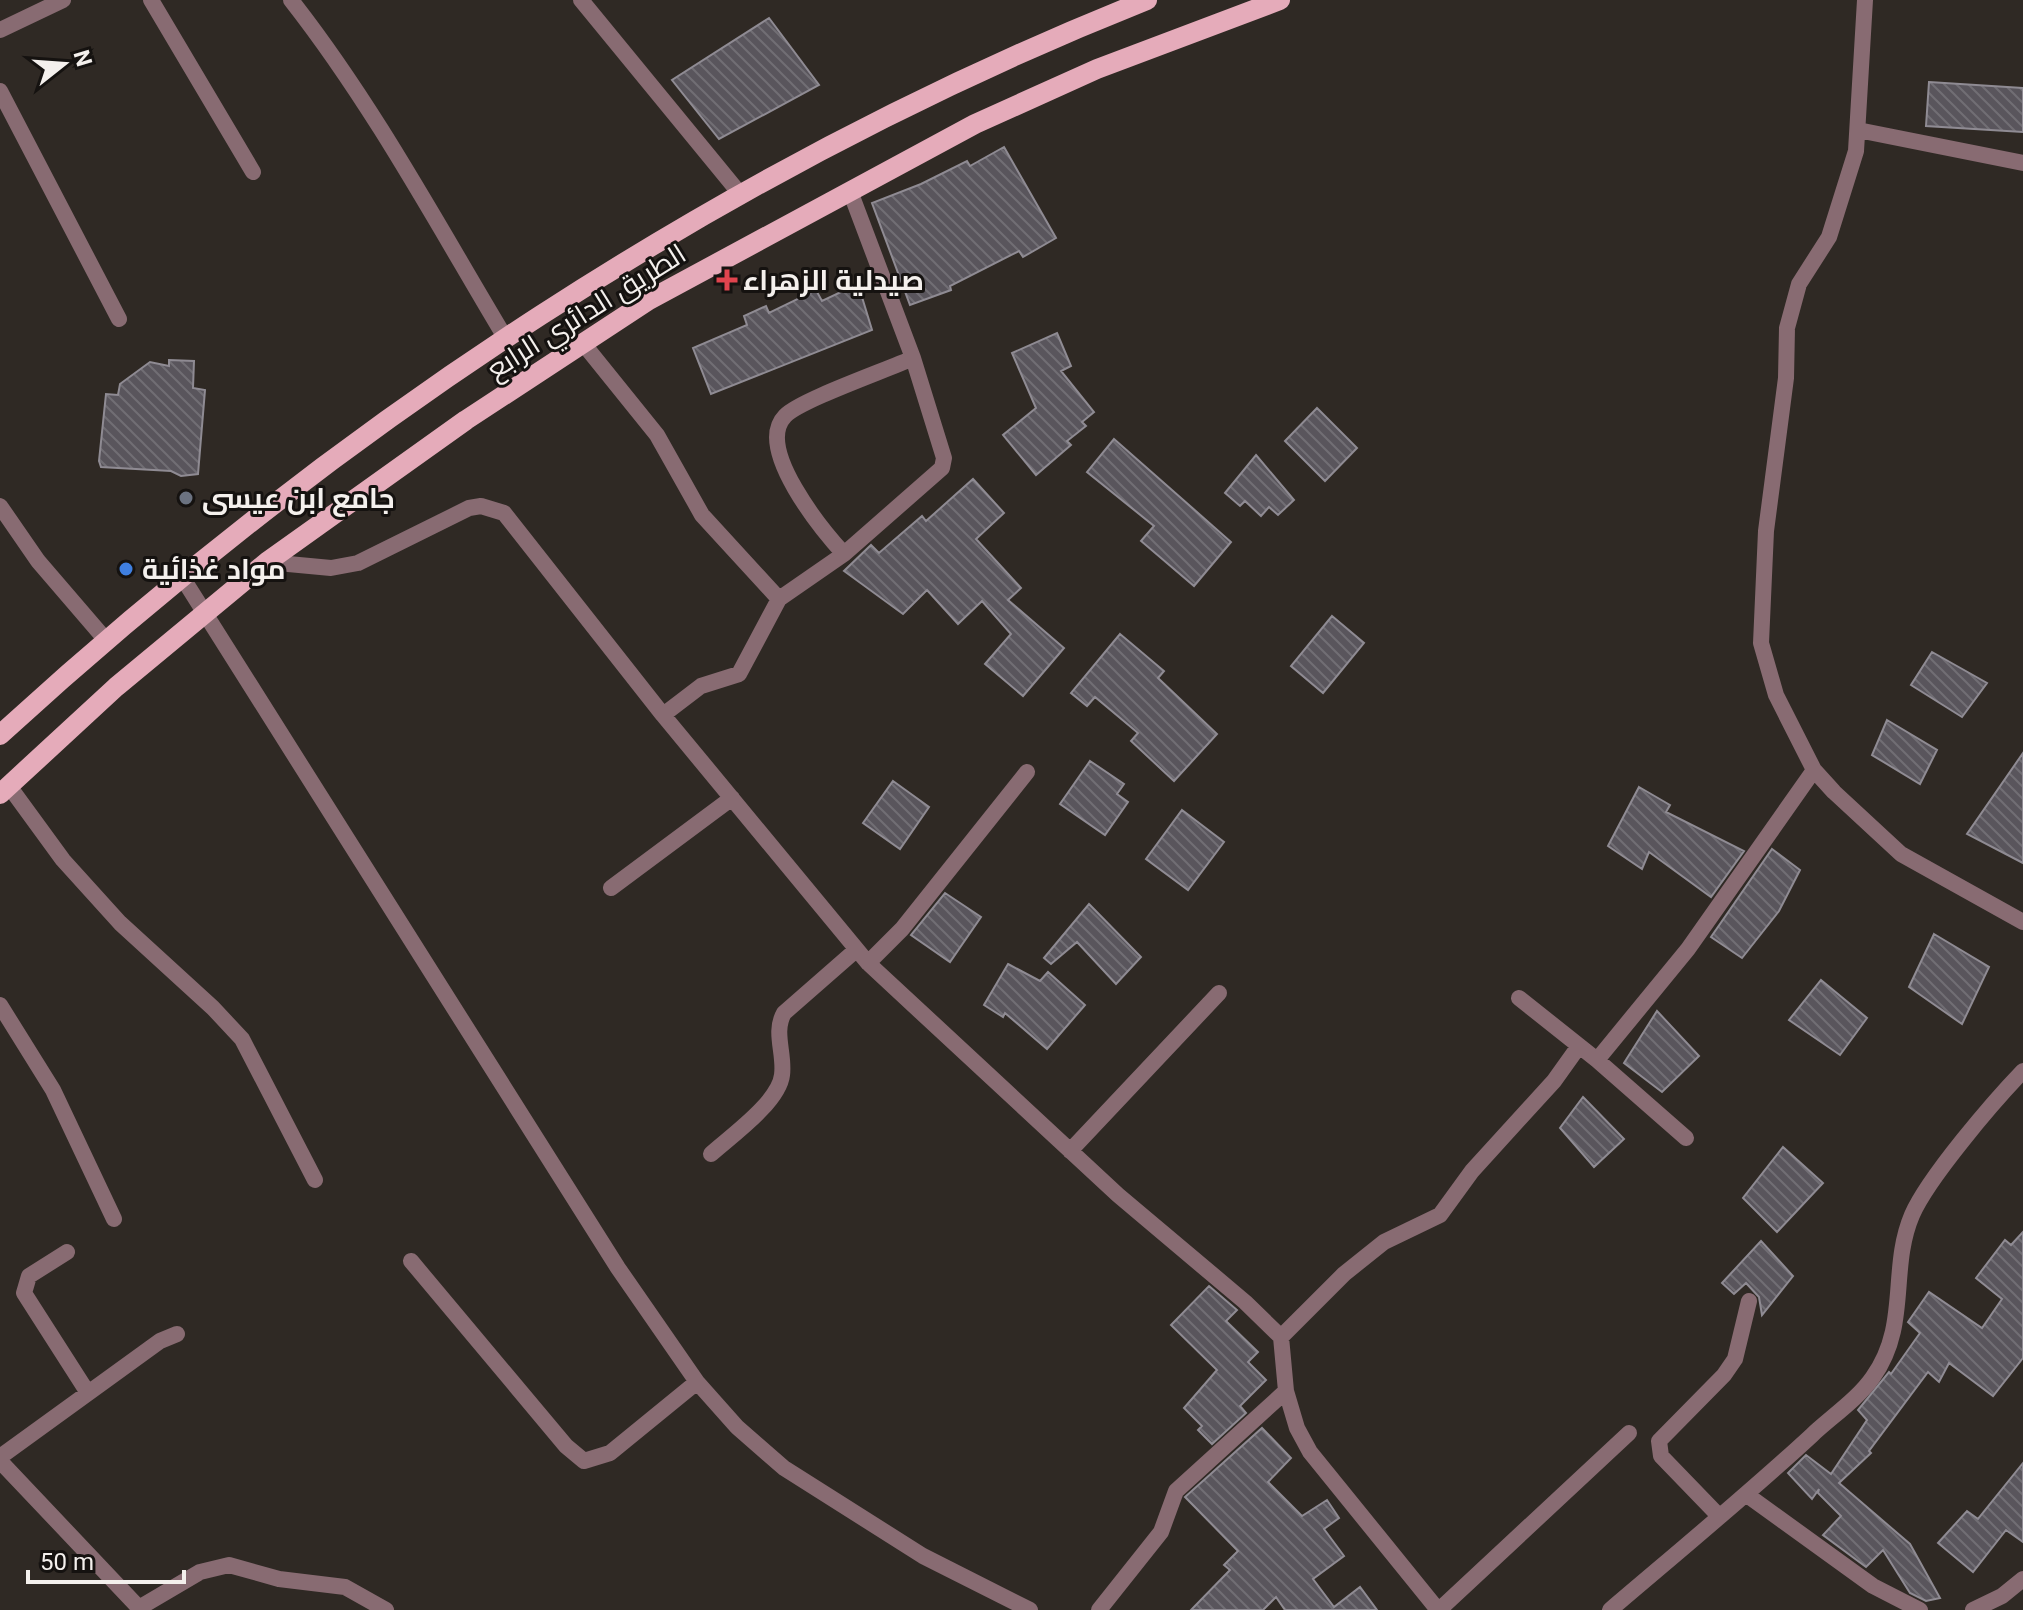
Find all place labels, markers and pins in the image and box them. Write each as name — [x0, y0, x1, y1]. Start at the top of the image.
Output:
place label: صيدلية الزهراء — [743, 264, 924, 297]
marker: صيدلية الزهراء — [718, 271, 736, 289]
place label: جامع ابن عيسى — [202, 482, 395, 517]
marker: جامع ابن عيسى — [177, 489, 195, 507]
place label: مواد غذائية — [142, 553, 286, 586]
marker: مواد غذائية — [117, 560, 135, 578]

